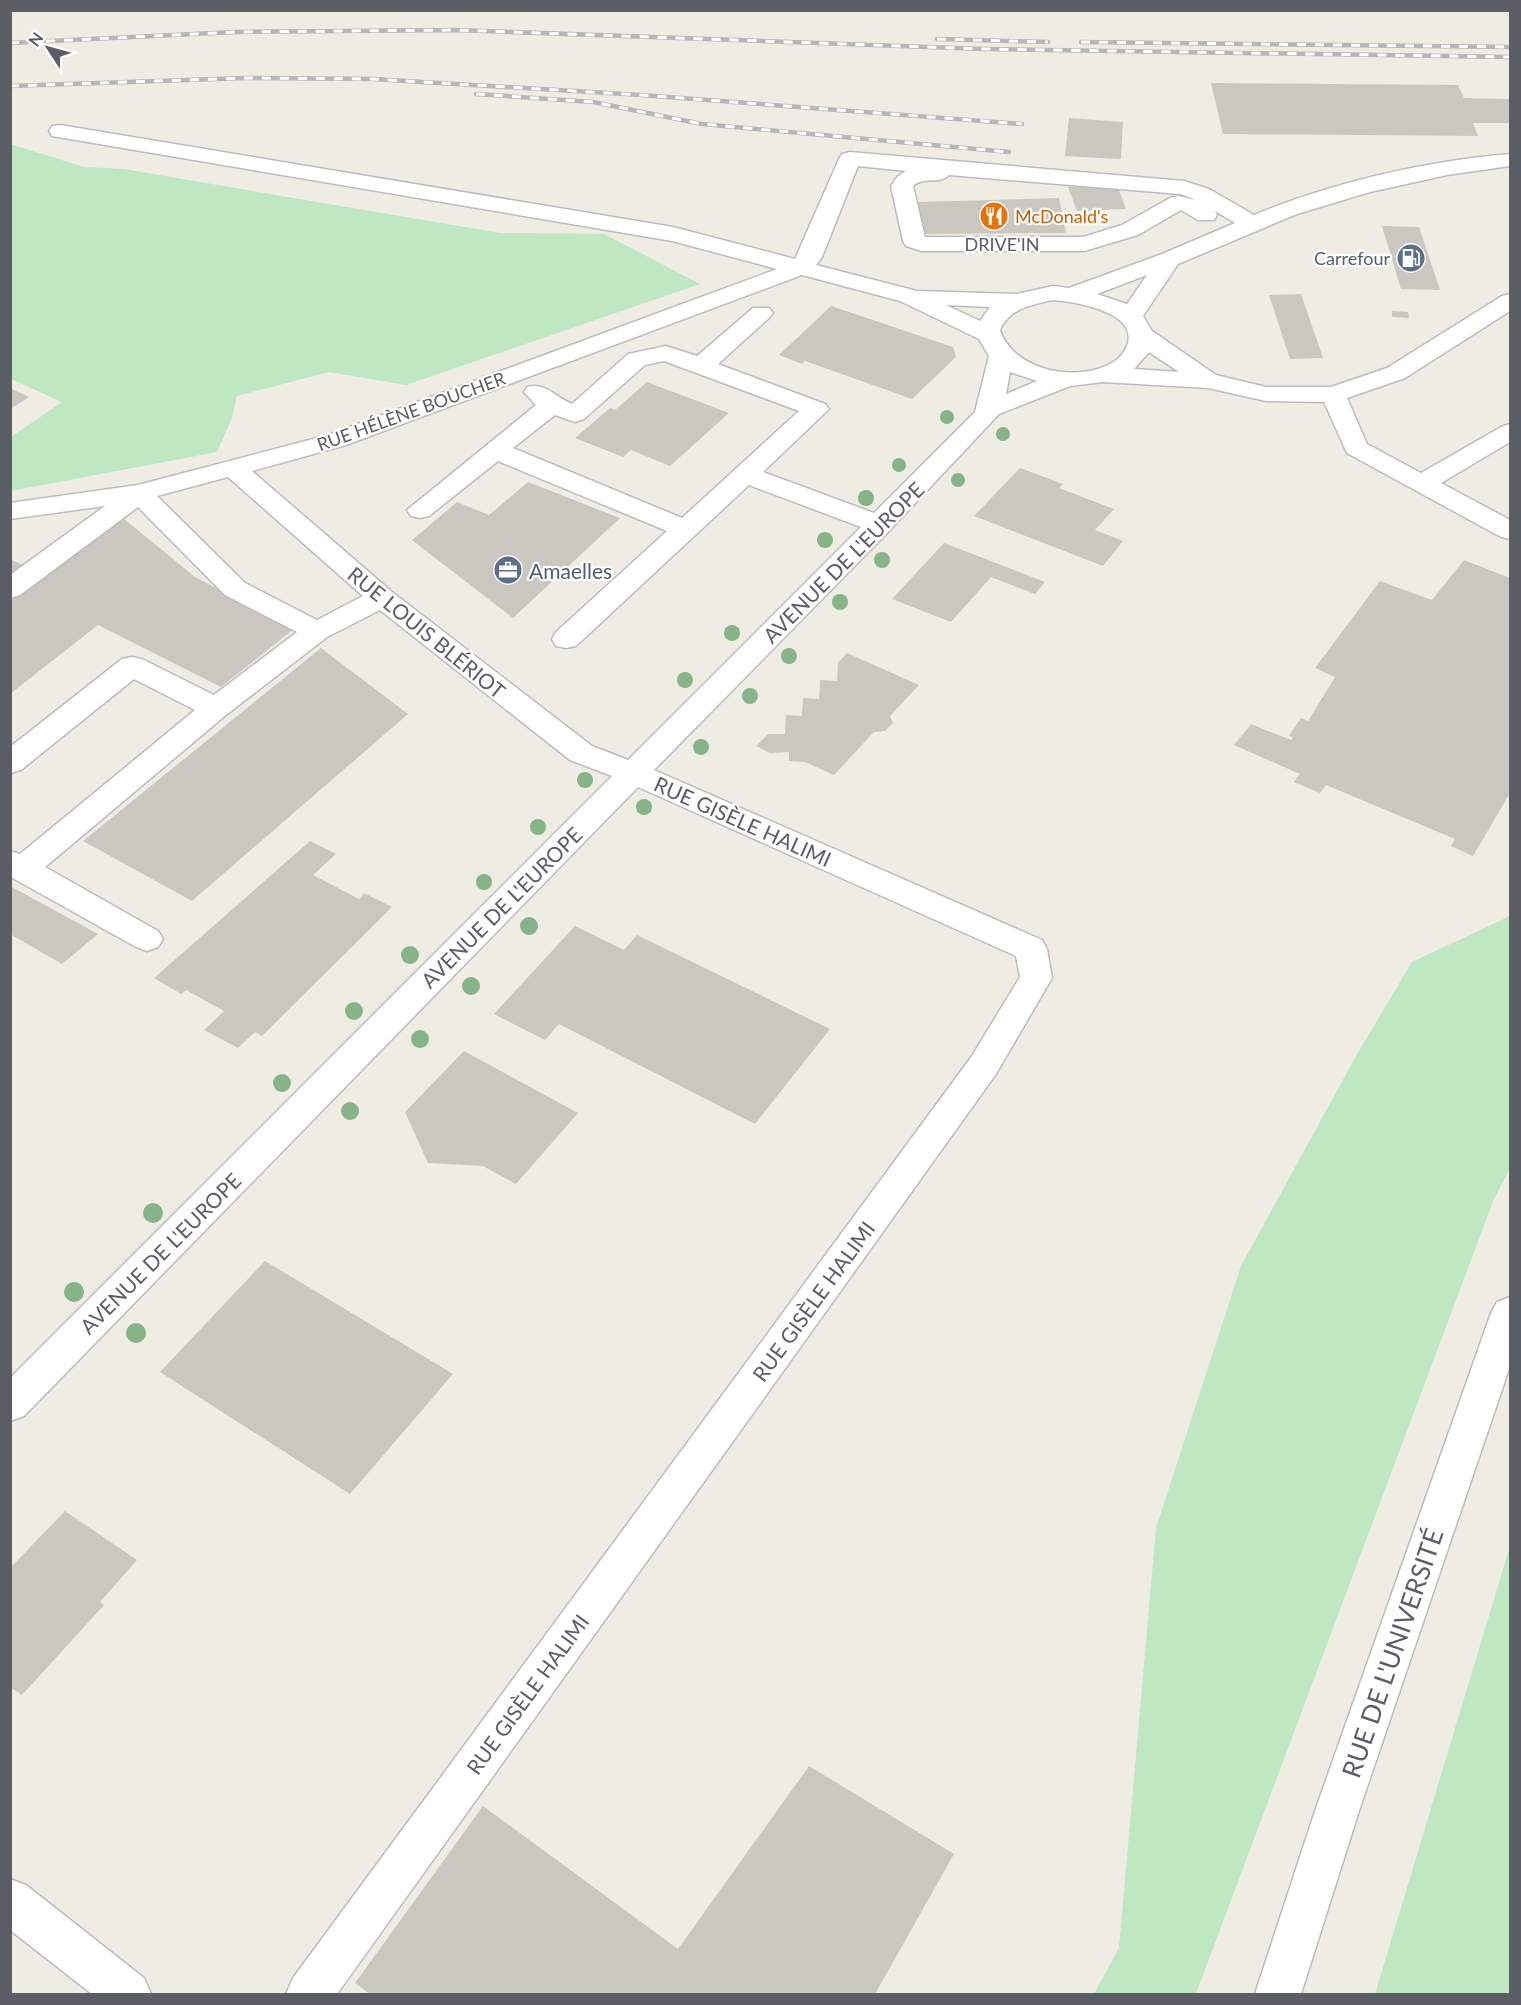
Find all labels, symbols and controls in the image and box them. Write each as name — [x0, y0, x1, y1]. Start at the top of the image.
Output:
north arrow — [18, 18, 78, 78]
text: N — [24, 28, 47, 49]
restaurant icon: McDonald's — [978, 200, 1010, 232]
place label: McDonald's — [1015, 205, 1109, 227]
street label: DRIVE'IN — [964, 233, 1040, 255]
fuel station icon: Carrefour — [1395, 242, 1427, 274]
place label: Carrefour — [1314, 247, 1390, 269]
street label: RUE HÉLÈNE BOUCHER — [314, 366, 509, 455]
street label: AVENUE DE L'EUROPE — [757, 476, 929, 648]
office icon: Amaelles — [492, 554, 524, 586]
place label: Amaelles — [529, 558, 612, 583]
street label: RUE LOUIS BLÉRIOT — [343, 561, 511, 703]
street label: RUE GISÈLE HALIMI — [651, 771, 835, 871]
street label: AVENUE DE L'EUROPE — [415, 821, 587, 993]
street label: AVENUE DE L'EUROPE — [74, 1167, 246, 1339]
street label: RUE GISÈLE HALIMI — [747, 1216, 879, 1386]
street label: RUE DE L'UNIVERSITÉ — [1334, 1524, 1450, 1782]
street label: RUE GISÈLE HALIMI — [461, 1609, 593, 1779]

